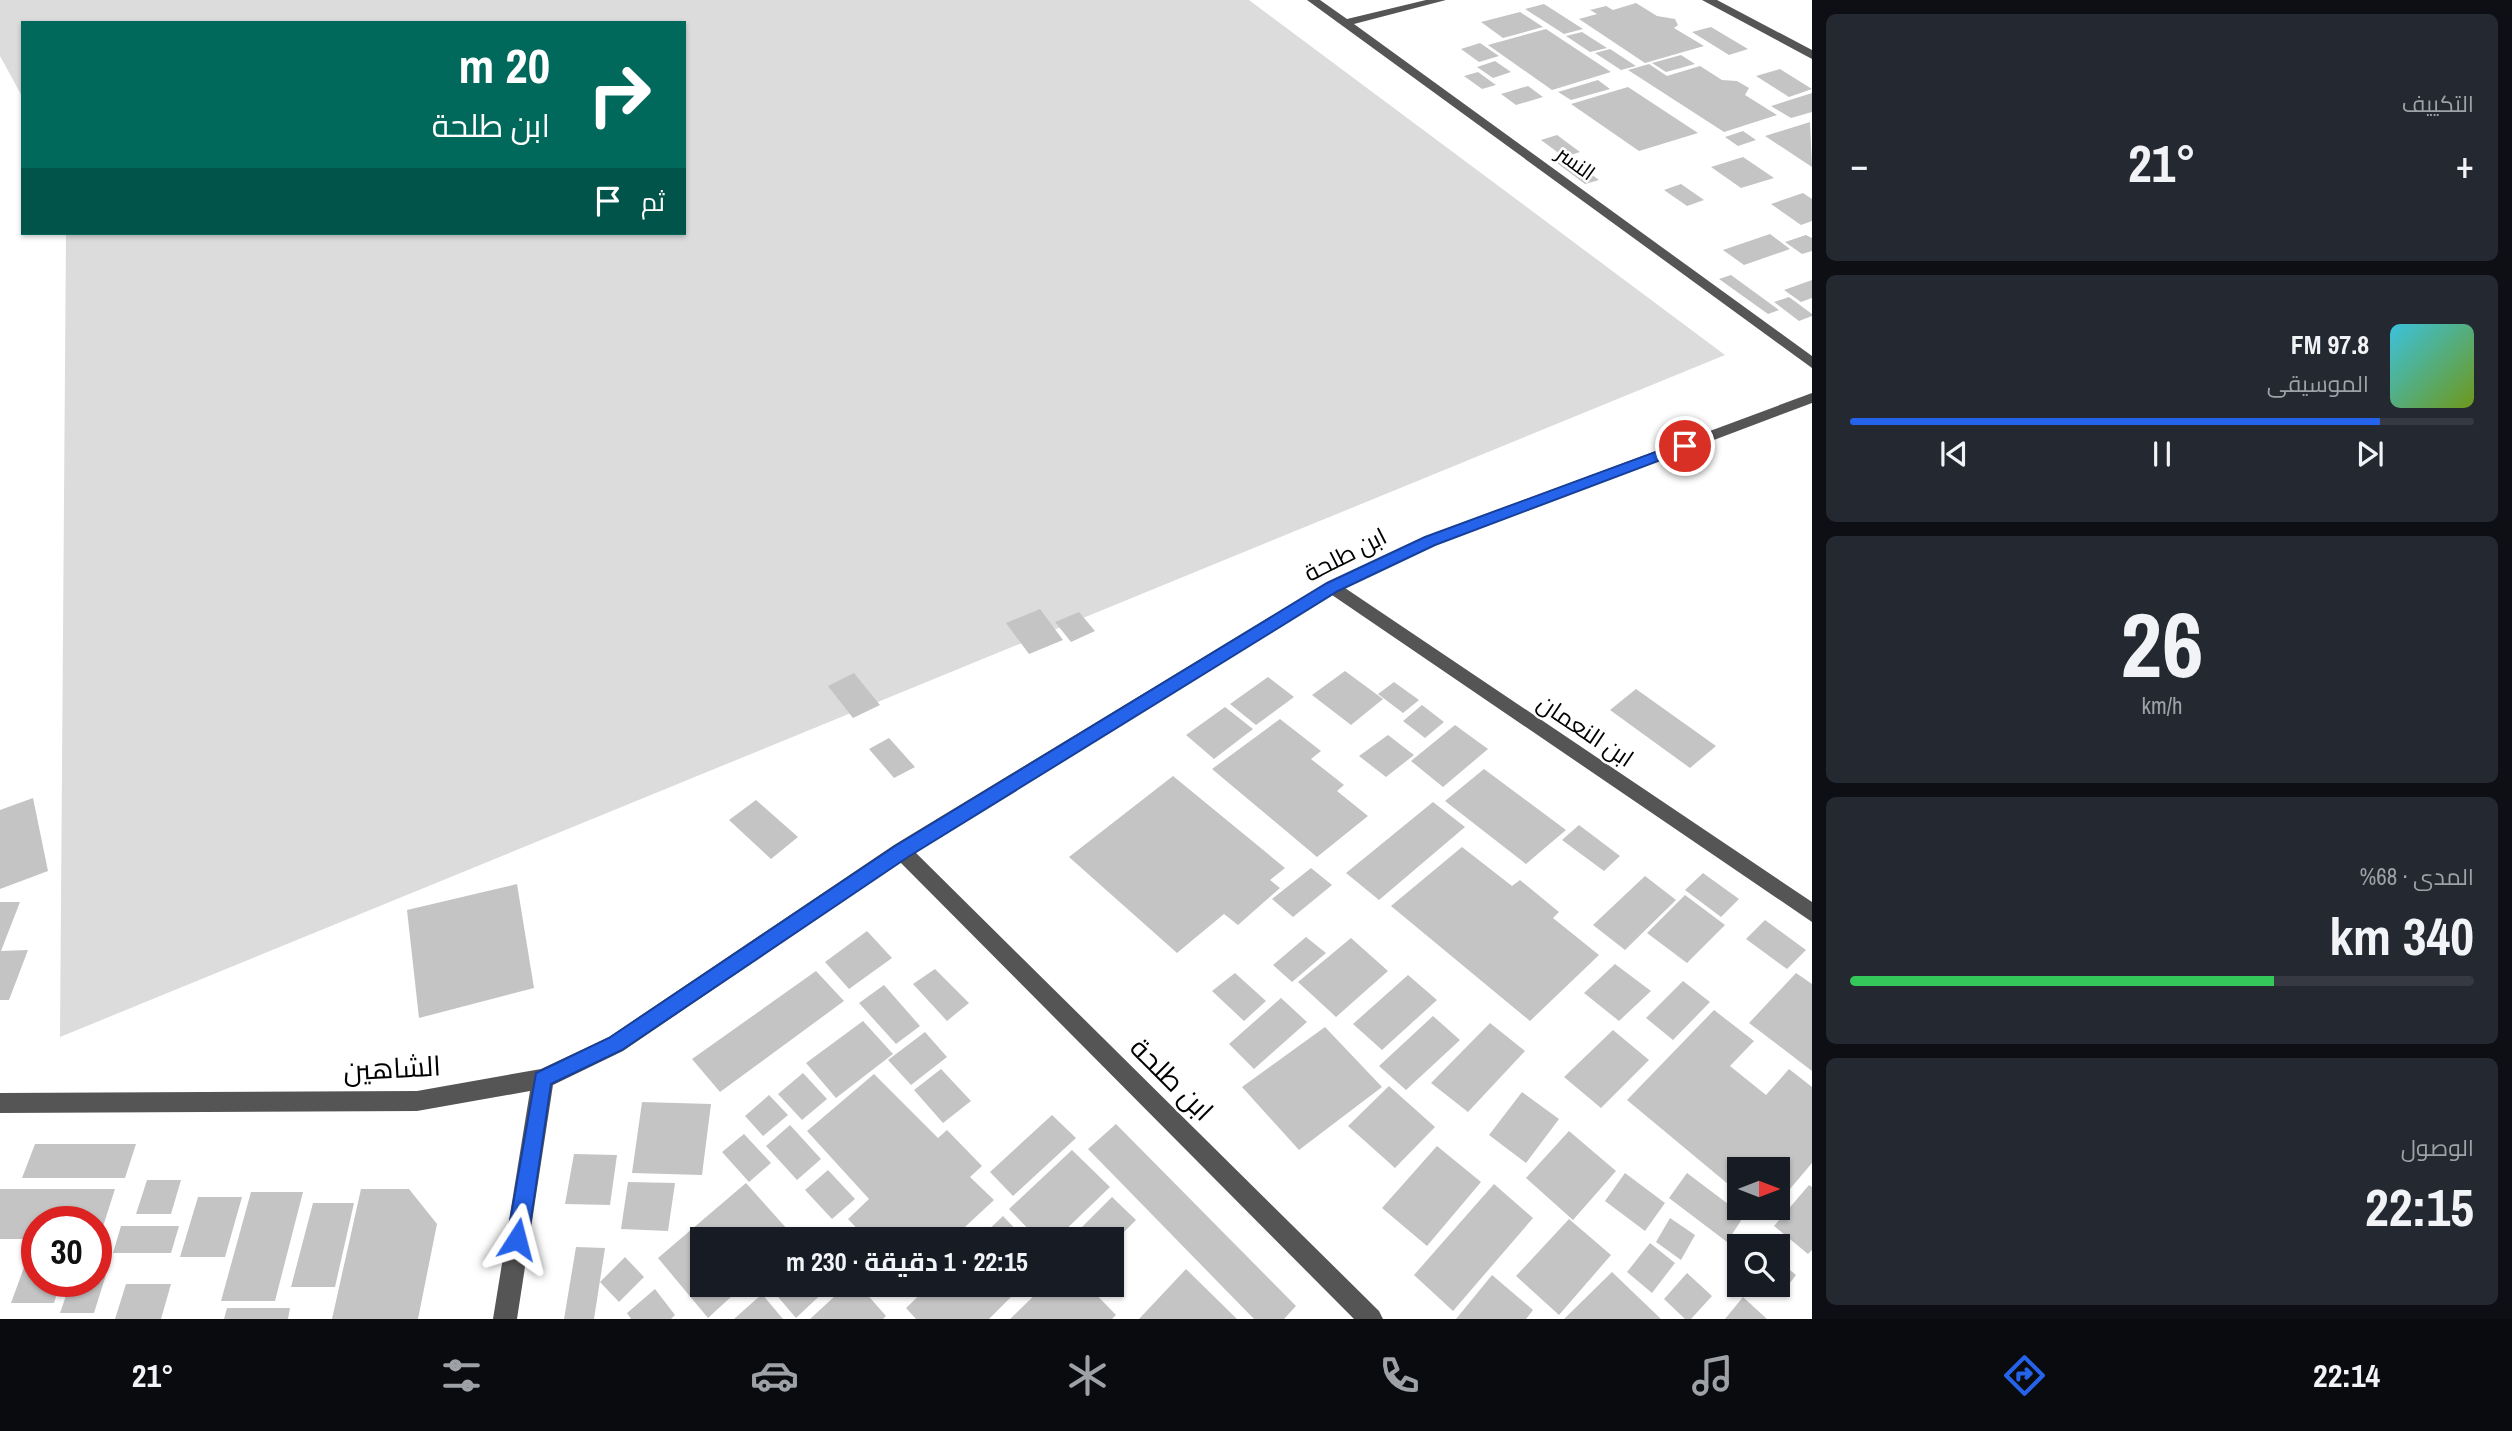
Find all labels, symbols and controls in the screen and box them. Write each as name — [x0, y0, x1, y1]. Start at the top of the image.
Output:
text: 20 m — [458, 32, 550, 98]
icon: right — [574, 49, 665, 140]
text: التكييف — [2402, 88, 2474, 119]
text: ابن طلحة — [432, 104, 550, 147]
text: 21° — [2128, 128, 2196, 198]
street label: النسر — [1550, 138, 1601, 187]
text: − — [1850, 139, 1868, 190]
text: + — [2456, 139, 2474, 190]
icon: arrive — [589, 182, 627, 220]
text: ثم — [641, 184, 665, 219]
text: 97.8 FM — [2291, 327, 2369, 362]
text: الموسيقى — [2267, 368, 2369, 399]
pin — [1655, 416, 1715, 476]
icon: arrive — [1666, 427, 1704, 465]
icon: previous — [1935, 435, 1973, 473]
icon: pause — [2143, 435, 2181, 473]
icon: next — [2351, 435, 2389, 473]
street label: ابن طلحة — [1298, 520, 1392, 588]
text: 26 — [2121, 583, 2204, 705]
street label: ابن النعمان — [1532, 686, 1640, 774]
text: km/h — [2142, 690, 2182, 721]
text: المدى · 68% — [2360, 861, 2474, 892]
text: 340 km — [2329, 901, 2474, 971]
street label: ابن طلحة — [1122, 1029, 1222, 1129]
street label: الشاهين — [342, 1046, 442, 1090]
text: الوصول — [2401, 1132, 2474, 1163]
north arrow — [1727, 1157, 1790, 1220]
map controls — [1727, 1157, 1790, 1297]
text: 22:15 — [2365, 1172, 2474, 1242]
position arrow — [480, 1202, 554, 1276]
speed limit sign: 30 — [21, 1206, 112, 1297]
button: search — [1727, 1234, 1790, 1297]
text: 22:15 · 1 دقيقة · 230 m — [786, 1244, 1028, 1279]
icon: filters — [437, 1351, 486, 1400]
icon: car — [750, 1351, 799, 1400]
icon: climate — [1063, 1351, 1112, 1400]
icon: phone — [1375, 1351, 1424, 1400]
icon: music — [1688, 1351, 1737, 1400]
icon: directions — [2000, 1351, 2049, 1400]
text: 21° — [132, 1354, 174, 1397]
text: 22:14 — [2313, 1354, 2380, 1397]

